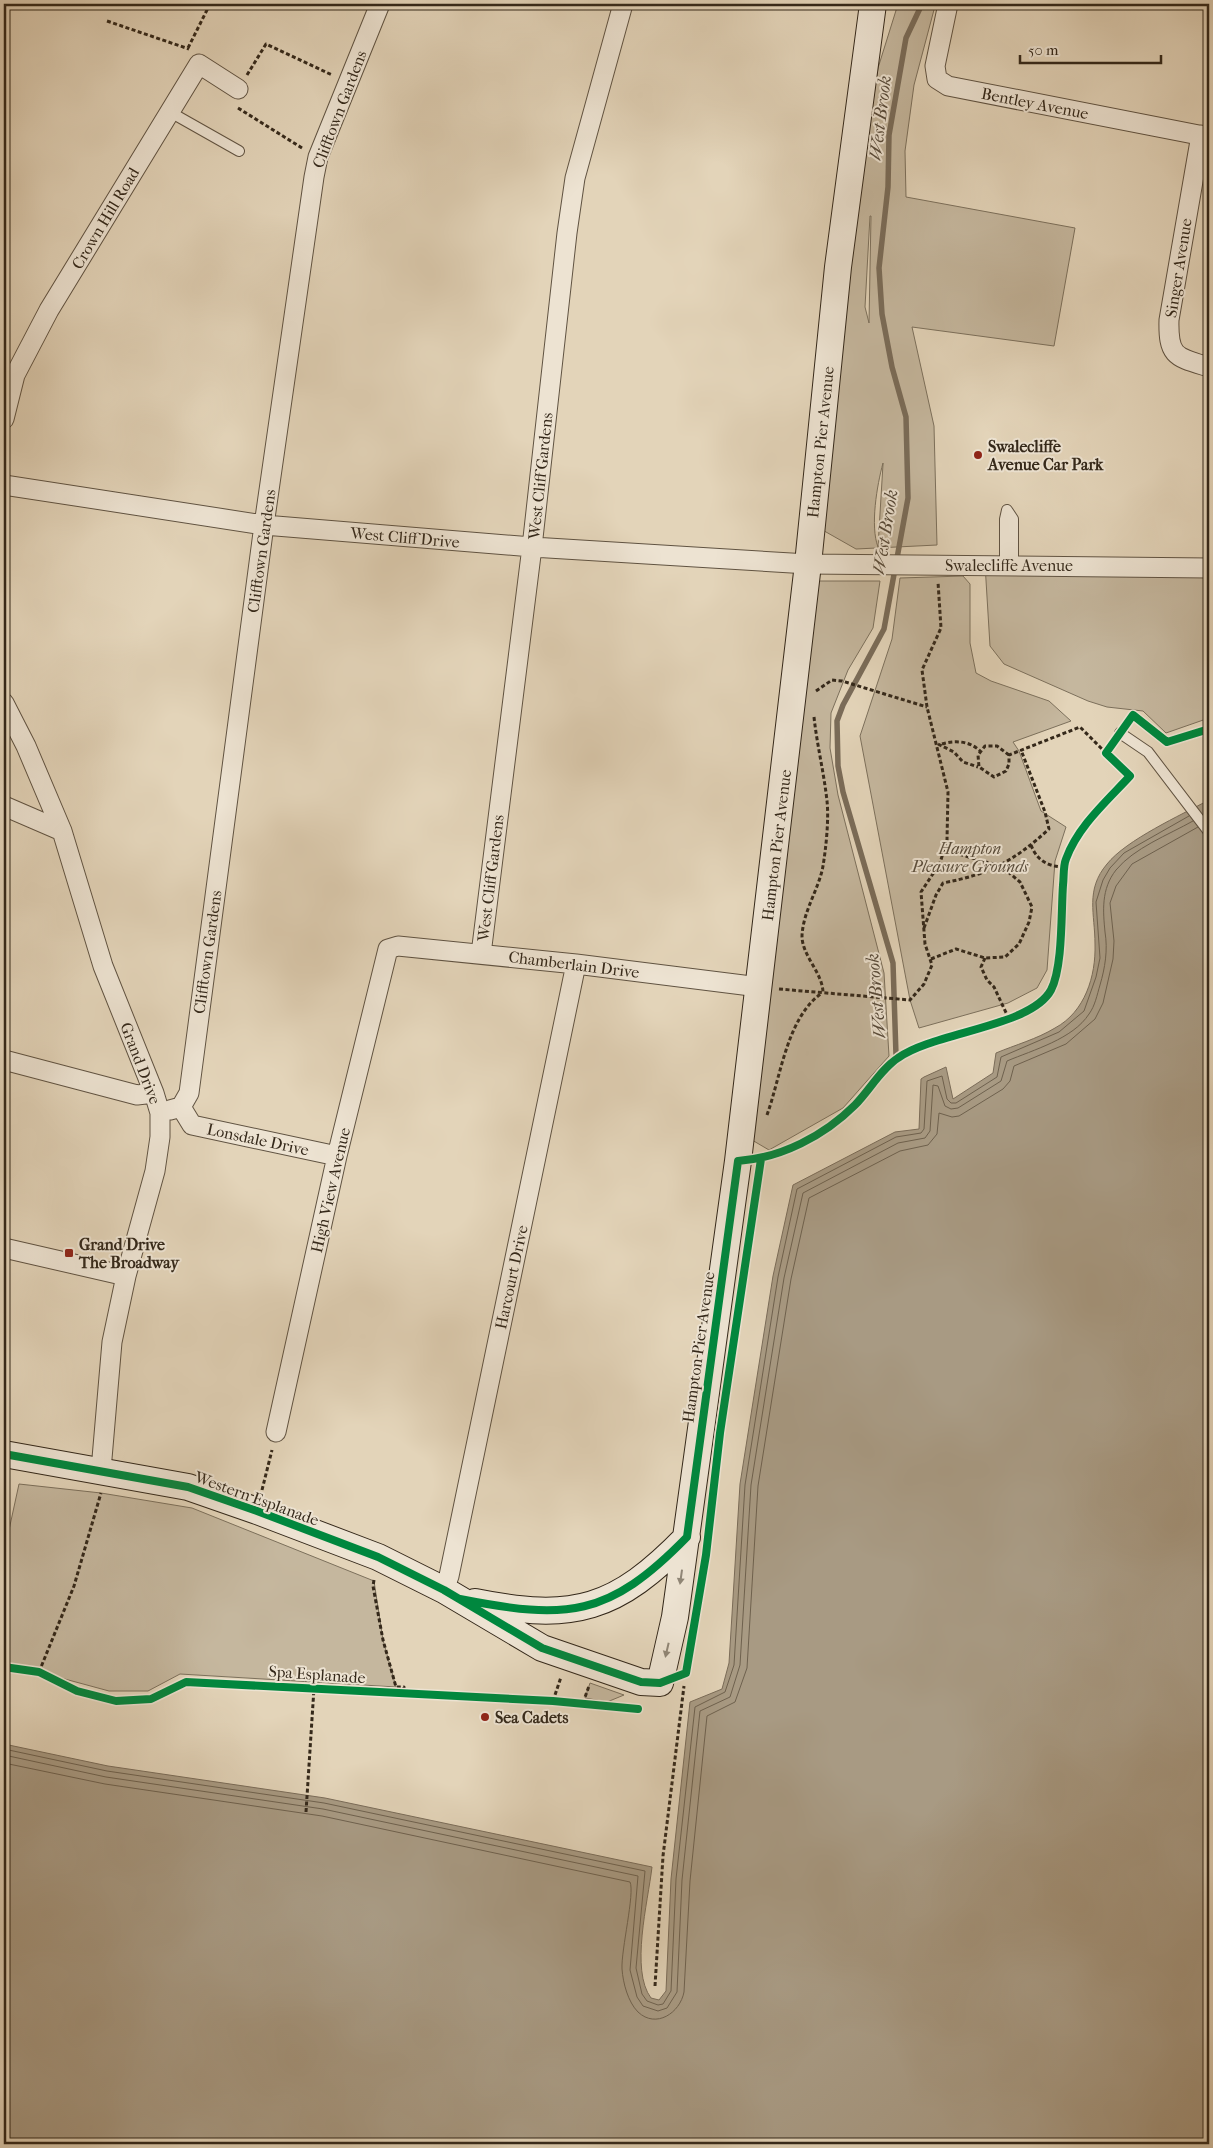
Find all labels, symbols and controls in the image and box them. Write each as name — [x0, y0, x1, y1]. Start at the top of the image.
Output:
scale bar — [1020, 32, 1162, 64]
text: 50 m — [1028, 41, 1059, 59]
street label: Clifftown Gardens — [308, 47, 371, 171]
water label: West Brook — [865, 74, 896, 162]
street label: Bentley Avenue — [980, 84, 1090, 123]
street label: Crown Hill Road — [68, 164, 143, 272]
street label: Singer Avenue — [1161, 217, 1196, 319]
street label: Hampton Pier Avenue — [803, 365, 838, 519]
street label: West Cliff Gardens — [524, 412, 557, 541]
place label: Swalecliffe Avenue Car Park — [987, 437, 1104, 474]
marker: Swalecliffe Avenue Car Park — [972, 449, 984, 461]
street label: Clifftown Gardens — [243, 488, 280, 614]
water label: West Brook — [868, 488, 903, 576]
street label: West Cliff Drive — [349, 523, 460, 552]
street label: Swalecliffe Avenue — [945, 556, 1073, 575]
street label: Hampton Pier Avenue — [758, 768, 795, 922]
street label: West Cliff Gardens — [473, 814, 508, 944]
park label: Hampton Pleasure Grounds — [911, 839, 1029, 876]
street label: Clifftown Gardens — [189, 889, 226, 1015]
street label: Chamberlain Drive — [507, 947, 641, 982]
water label: West Brook — [862, 953, 891, 1039]
street label: Grand Drive — [116, 1020, 165, 1107]
street label: Lonsdale Drive — [205, 1119, 311, 1160]
street label: High View Avenue — [307, 1126, 354, 1255]
street label: Harcourt Drive — [491, 1223, 532, 1331]
place label: Grand Drive The Broadway — [78, 1235, 180, 1273]
marker: Grand Drive The Broadway — [63, 1247, 75, 1259]
street label: Hampton Pier Avenue — [678, 1270, 719, 1424]
street label: Western Esplanade — [191, 1467, 322, 1530]
one-way arrow — [676, 1569, 684, 1585]
one-way arrow — [663, 1643, 671, 1659]
street label: Spa Esplanade — [268, 1662, 366, 1687]
place label: Sea Cadets — [495, 1708, 569, 1727]
marker: Sea Cadets — [479, 1711, 491, 1723]

